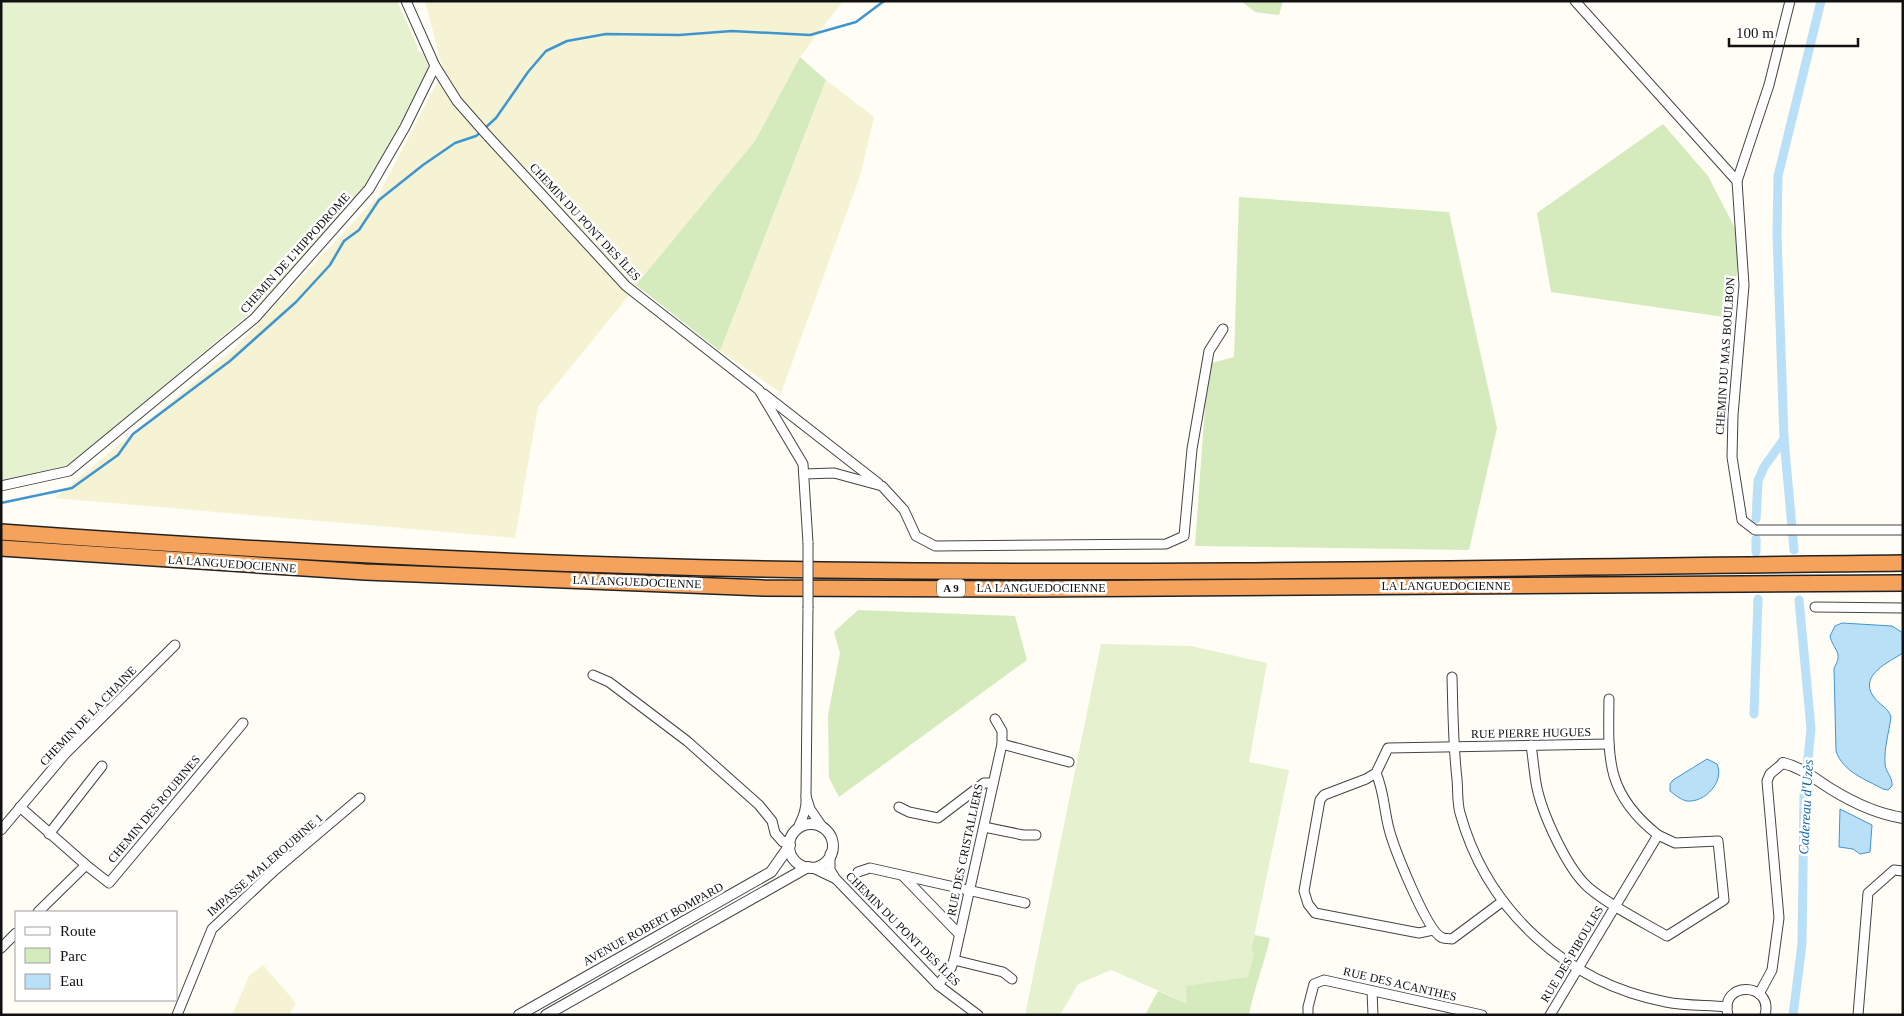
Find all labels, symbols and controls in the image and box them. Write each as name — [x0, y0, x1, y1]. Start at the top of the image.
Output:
scale bar — [1729, 15, 1858, 47]
text: 100 m — [1736, 25, 1774, 41]
street label: CHEMIN DU PONT DES ÎLES — [527, 160, 643, 284]
street label: CHEMIN DE L'HIPPODROME — [237, 190, 353, 316]
street label: CHEMIN DU MAS BOULBON — [1713, 277, 1738, 435]
street label: LA LANGUEDOCIENNE — [167, 553, 297, 575]
street label: LA LANGUEDOCIENNE — [572, 573, 702, 591]
street label: LA LANGUEDOCIENNE — [1382, 579, 1510, 593]
road number: A 9 — [937, 580, 965, 596]
street label: LA LANGUEDOCIENNE — [977, 581, 1105, 595]
street label: CHEMIN DE LA CHAINE — [37, 663, 139, 769]
street label: RUE PIERRE HUGUES — [1471, 725, 1591, 741]
street label: CHEMIN DES ROUBINES — [105, 752, 203, 866]
water label: Cadereau d'Uzès — [1796, 758, 1816, 855]
street label: RUE DES CRISTALLIERS — [944, 782, 986, 918]
street label: IMPASSE MALEROUBINE 1 — [204, 811, 326, 919]
street label: CHEMIN DU PONT DES ÎLES — [843, 869, 963, 989]
street label: AVENUE ROBERT BOMPARD — [580, 879, 726, 969]
street label: RUE DES PIBOULES — [1538, 903, 1606, 1005]
legend — [15, 911, 178, 1001]
text: Route — [60, 923, 96, 939]
text: Parc — [60, 948, 87, 964]
street label: RUE DES ACANTHES — [1342, 964, 1458, 1004]
text: Eau — [60, 973, 84, 989]

